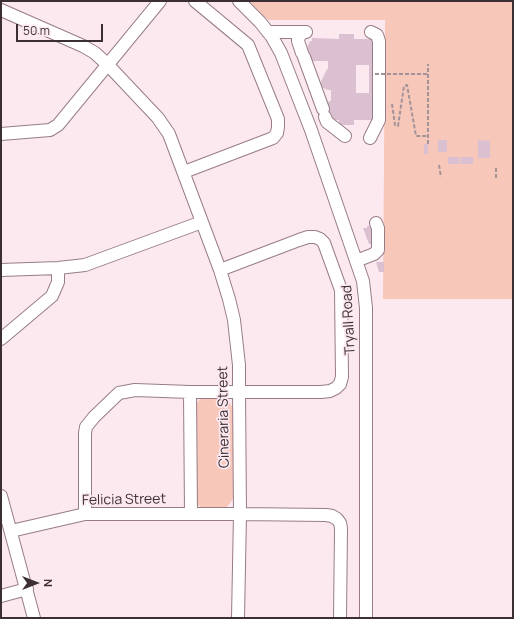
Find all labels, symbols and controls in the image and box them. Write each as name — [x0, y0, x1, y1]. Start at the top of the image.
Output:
scale bar — [18, 16, 105, 42]
text: 50 m — [23, 22, 50, 39]
street label: Tryall Road — [339, 285, 359, 355]
street label: Cineraria Street — [215, 366, 233, 468]
street label: Felicia Street — [82, 491, 166, 509]
north arrow — [16, 563, 56, 603]
text: N — [41, 579, 56, 587]

